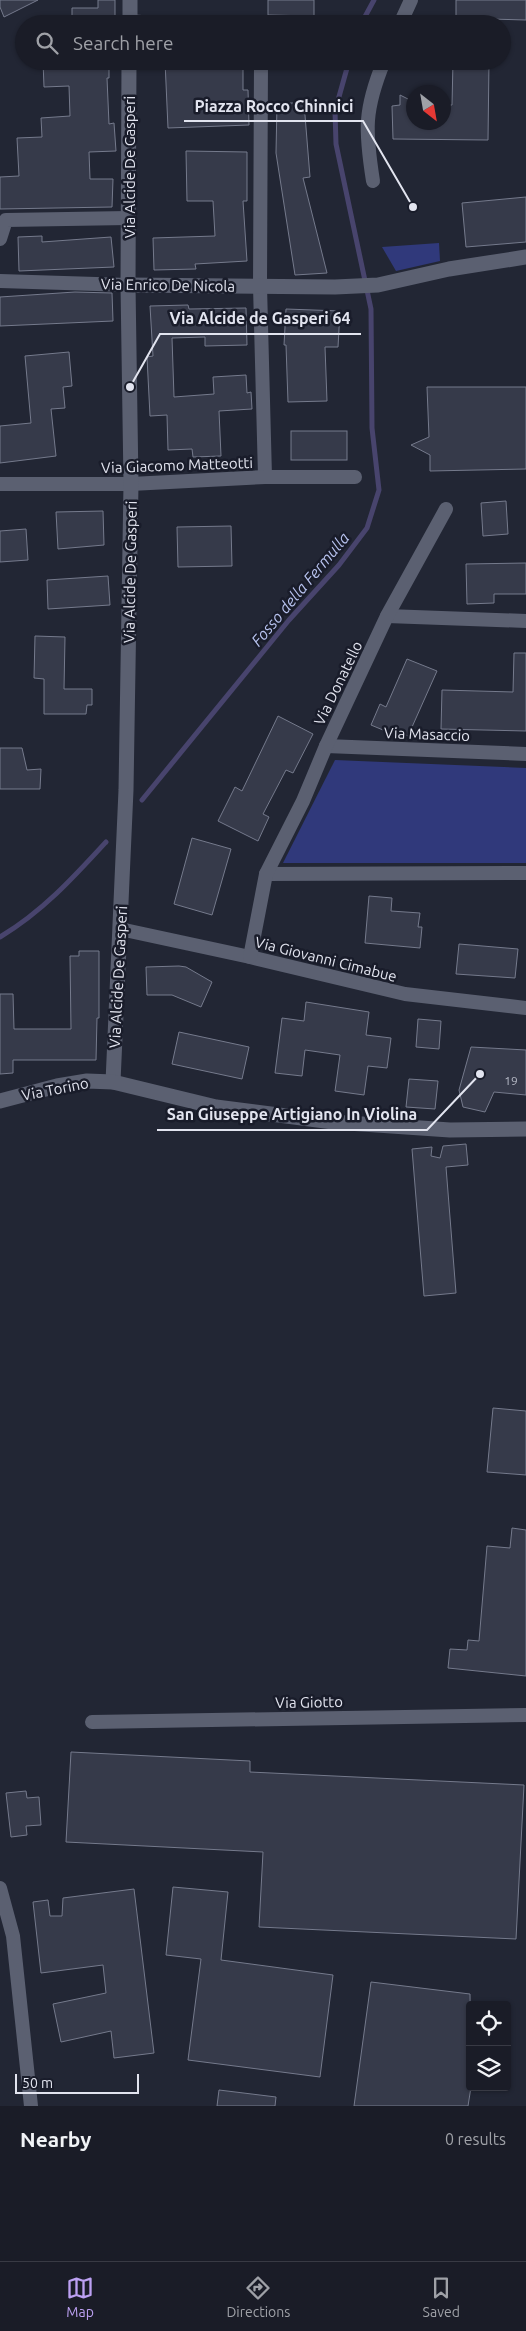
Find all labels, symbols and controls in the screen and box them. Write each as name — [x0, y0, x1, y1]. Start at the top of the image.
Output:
search box — [15, 15, 511, 70]
icon: search — [33, 29, 61, 57]
text: Search here — [73, 32, 173, 54]
north arrow — [406, 85, 451, 130]
callout: Piazza Rocco Chinnici — [184, 90, 363, 121]
street label: Via Alcide De Gasperi — [121, 96, 138, 238]
text: Piazza Rocco Chinnici — [194, 97, 354, 115]
street label: Via Enrico De Nicola — [101, 275, 235, 295]
callout: Via Alcide de Gasperi 64 — [160, 303, 361, 334]
text: Via Alcide de Gasperi 64 — [169, 309, 351, 327]
street label: Via Giacomo Matteotti — [101, 454, 253, 476]
street label: Via Alcide De Gasperi — [120, 501, 140, 643]
water label: Fosso della Fermulla — [247, 528, 353, 649]
street label: Via Donatello — [310, 638, 366, 728]
street label: Via Masaccio — [384, 724, 470, 744]
street label: Via Alcide De Gasperi — [106, 905, 130, 1049]
street label: Via Giovanni Cimabue — [253, 933, 399, 985]
street label: Via Torino — [20, 1074, 90, 1104]
house number: 19 — [504, 1074, 518, 1087]
callout: San Giuseppe Artigiano In Violina — [157, 1099, 427, 1130]
text: San Giuseppe Artigiano In Violina — [167, 1105, 417, 1123]
street label: Via Giotto — [275, 1693, 343, 1711]
map controls — [466, 2001, 511, 2091]
button: locate — [466, 2001, 511, 2046]
button: layers — [466, 2046, 511, 2091]
scale bar — [15, 2071, 139, 2094]
text: 50 m — [22, 2075, 53, 2091]
text: Nearby — [20, 2127, 91, 2151]
text: 0 results — [445, 2130, 506, 2148]
tab: Map — [66, 2274, 94, 2320]
tab: Directions — [226, 2274, 290, 2320]
tab: Saved — [423, 2274, 460, 2320]

